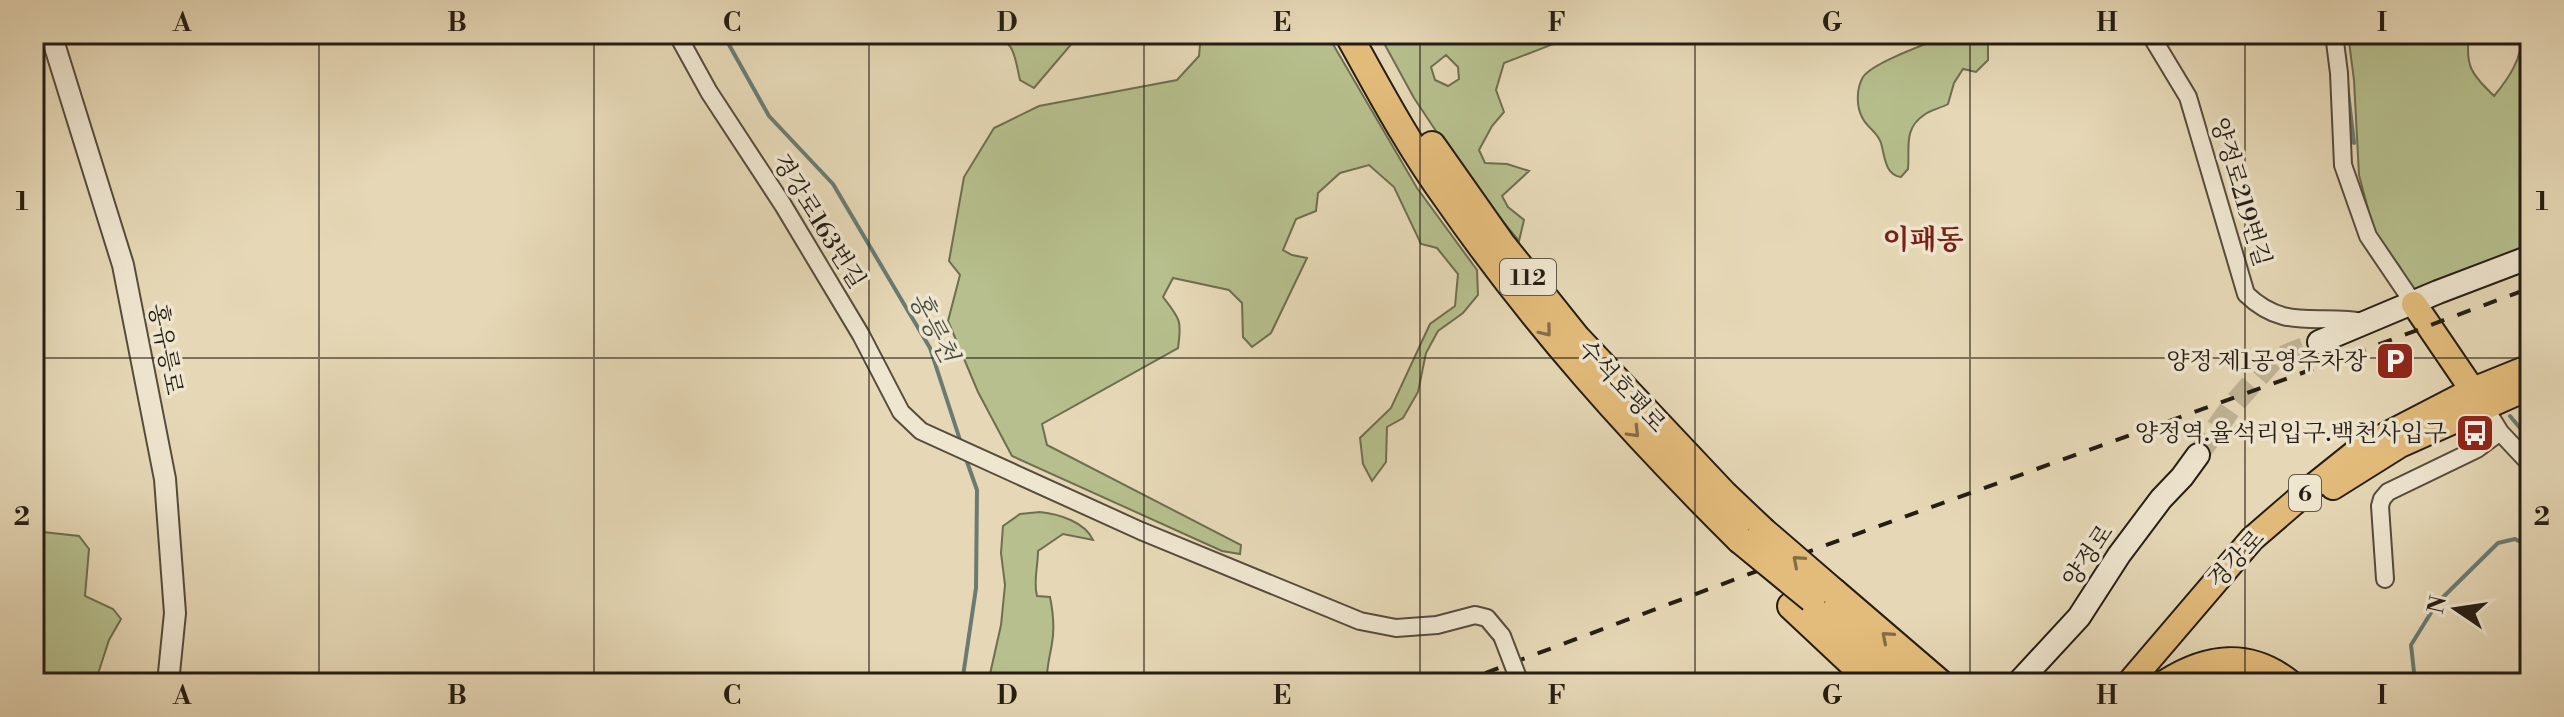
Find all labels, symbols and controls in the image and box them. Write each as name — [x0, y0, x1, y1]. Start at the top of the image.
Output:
text: A — [172, 7, 192, 39]
text: B — [447, 7, 467, 39]
text: C — [723, 7, 741, 39]
text: D — [997, 7, 1017, 39]
text: E — [1273, 7, 1291, 39]
text: F — [1548, 7, 1566, 39]
text: G — [1822, 7, 1843, 39]
text: H — [2096, 7, 2118, 39]
text: I — [2377, 7, 2387, 39]
street label: 양정로219번길 — [2203, 114, 2277, 270]
street label: 경강로163번길 — [765, 149, 871, 294]
text: 1 — [16, 186, 29, 218]
text: 1 — [2536, 186, 2549, 218]
district label: 이패동 — [1882, 223, 1964, 258]
road number: 112 — [1500, 259, 1556, 295]
water label: 홍릉천 — [902, 287, 965, 370]
street label: 홍유릉로 — [141, 301, 189, 398]
one-way arrow — [1537, 322, 1551, 337]
street label: 수석호평로 — [1571, 334, 1672, 439]
parking icon: 양정 제1공영주차장 — [2374, 340, 2416, 382]
place label: 양정 제1공영주차장 — [2166, 347, 2368, 377]
bus stop icon: 양정역.율석리입구.백천사입구 — [2454, 412, 2496, 454]
place label: 양정역.율석리입구.백천사입구 — [2135, 419, 2447, 449]
one-way arrow — [1625, 423, 1640, 437]
road number: 6 — [2289, 475, 2321, 511]
text: 2 — [14, 501, 30, 533]
text: 2 — [2534, 501, 2550, 533]
street label: 양정로 — [2057, 519, 2121, 594]
street label: 경강로 — [2202, 524, 2271, 595]
one-way arrow — [1793, 556, 1808, 570]
north arrow — [2416, 569, 2496, 649]
text: N — [2423, 593, 2453, 616]
one-way arrow — [1882, 632, 1896, 647]
text: A — [172, 680, 192, 712]
text: B — [447, 680, 467, 712]
text: C — [723, 680, 741, 712]
text: D — [997, 680, 1017, 712]
text: E — [1273, 680, 1291, 712]
text: F — [1548, 680, 1566, 712]
text: G — [1822, 680, 1843, 712]
text: H — [2096, 680, 2118, 712]
text: I — [2377, 680, 2387, 712]

